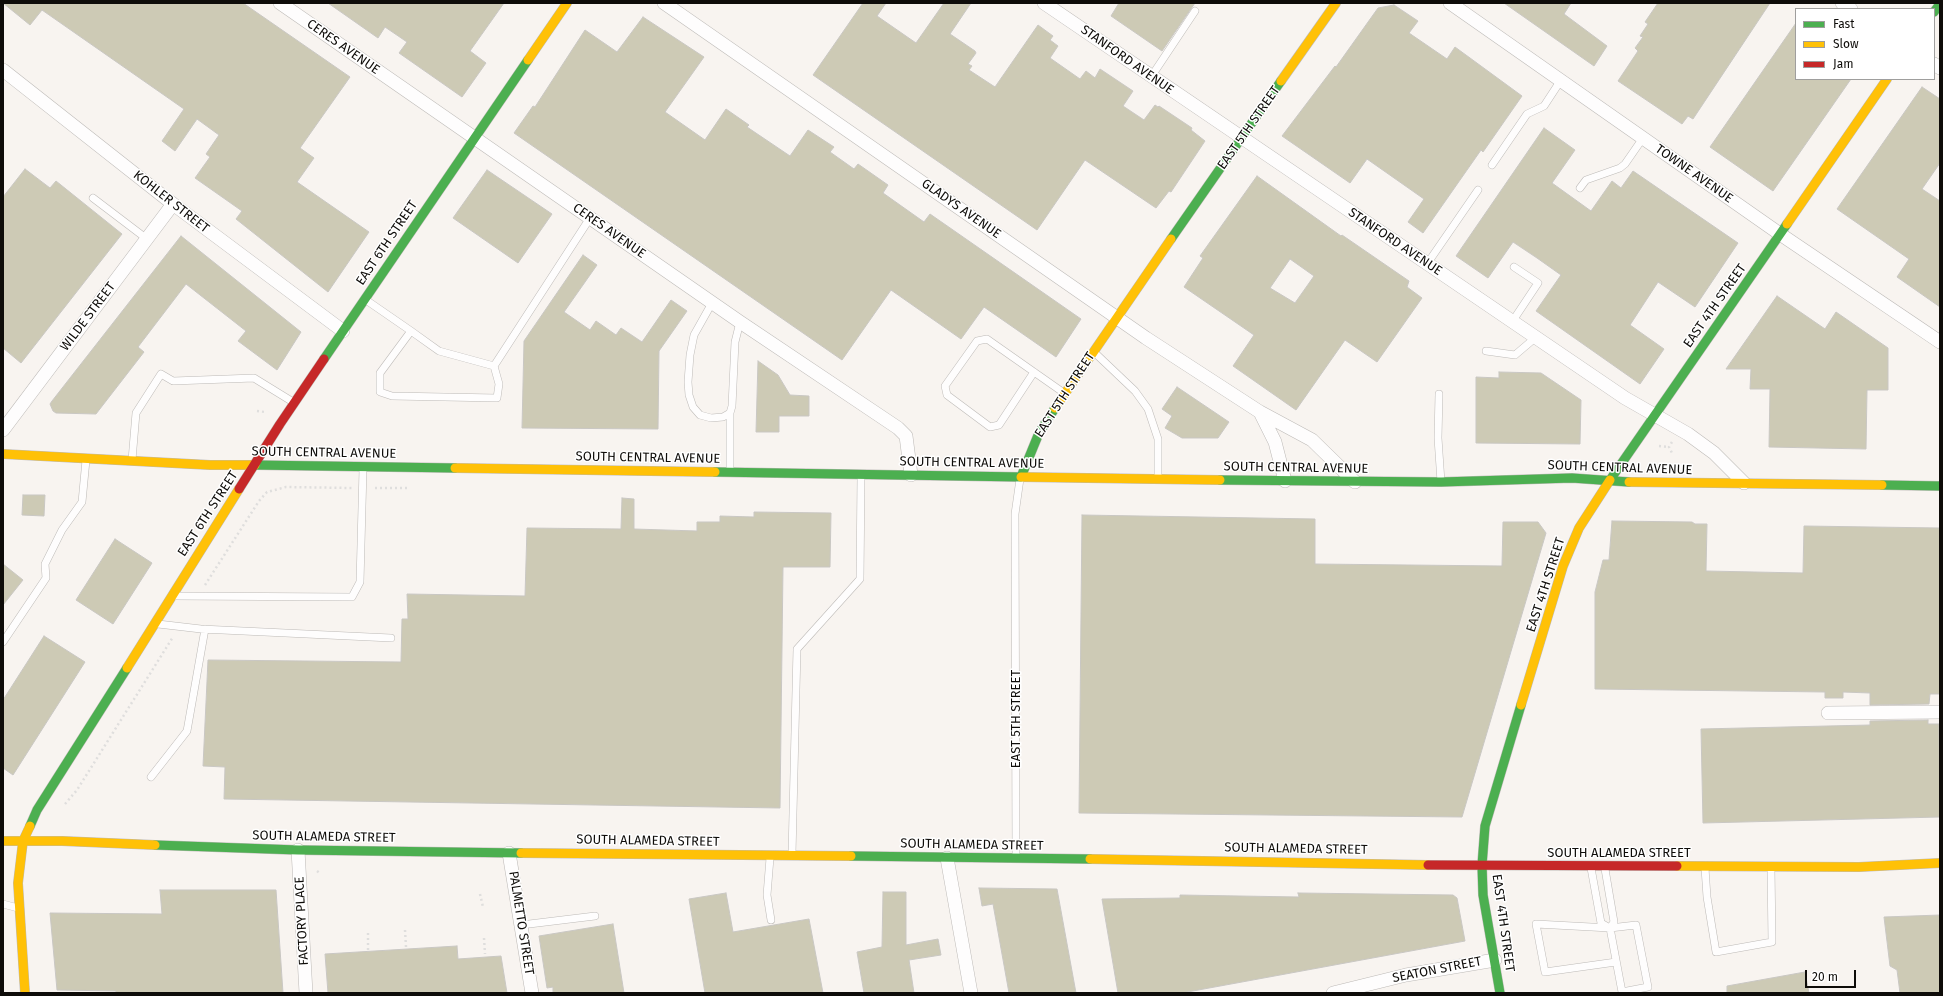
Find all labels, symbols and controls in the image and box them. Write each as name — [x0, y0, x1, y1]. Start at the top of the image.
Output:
legend — [1795, 8, 1935, 80]
street label: CERES AVENUE — [304, 16, 382, 78]
text: Fast — [1833, 17, 1855, 31]
street label: STANFORD AVENUE — [1078, 22, 1176, 98]
text: Slow — [1833, 37, 1859, 51]
text: Jam — [1833, 57, 1853, 71]
street label: EAST 5TH STREET — [1214, 83, 1284, 173]
street label: TOWNE AVENUE — [1652, 141, 1736, 207]
street label: KOHLER STREET — [130, 168, 212, 236]
street label: GLADYS AVENUE — [918, 176, 1004, 242]
street label: EAST 6TH STREET — [353, 198, 421, 288]
street label: CERES AVENUE — [570, 200, 648, 262]
street label: STANFORD AVENUE — [1345, 205, 1445, 279]
street label: EAST 4TH STREET — [1680, 261, 1750, 351]
street label: WILDE STREET — [57, 280, 119, 354]
street label: EAST 5TH STREET — [1032, 349, 1098, 441]
street label: SOUTH CENTRAL AVENUE — [252, 444, 396, 462]
street label: SOUTH CENTRAL AVENUE — [576, 449, 720, 467]
street label: SOUTH CENTRAL AVENUE — [900, 454, 1044, 472]
street label: SOUTH CENTRAL AVENUE — [1547, 458, 1693, 478]
street label: SOUTH CENTRAL AVENUE — [1224, 459, 1368, 477]
street label: EAST 6TH STREET — [175, 468, 241, 560]
street label: EAST 4TH STREET — [1523, 536, 1569, 634]
street label: EAST 5TH STREET — [1008, 670, 1024, 768]
street label: SOUTH ALAMEDA STREET — [252, 828, 396, 846]
street label: SOUTH ALAMEDA STREET — [576, 832, 720, 850]
street label: SOUTH ALAMEDA STREET — [900, 836, 1044, 854]
street label: SOUTH ALAMEDA STREET — [1224, 840, 1368, 858]
street label: SOUTH ALAMEDA STREET — [1547, 845, 1691, 861]
street label: PALMETTO STREET — [505, 870, 537, 976]
street label: EAST 4TH STREET — [1488, 873, 1518, 973]
street label: FACTORY PLACE — [292, 876, 312, 966]
street label: SEATON STREET — [1391, 954, 1483, 986]
scale bar — [1807, 962, 1858, 988]
text: 20 m — [1812, 970, 1838, 984]

